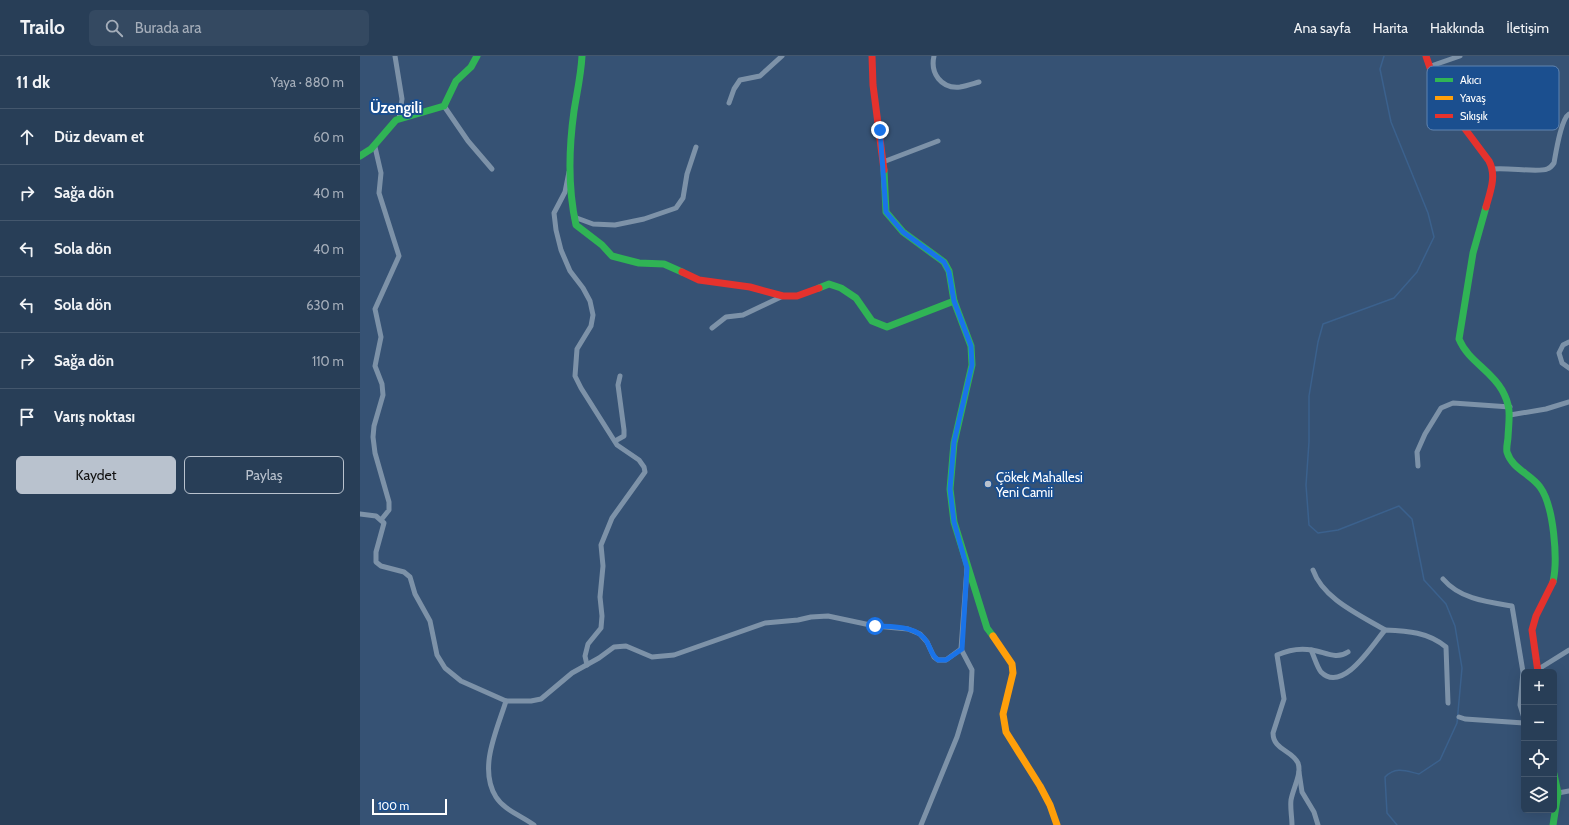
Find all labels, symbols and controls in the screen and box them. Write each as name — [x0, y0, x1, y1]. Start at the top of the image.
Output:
search box — [89, 10, 369, 46]
text: Trailo — [20, 16, 65, 39]
icon: search — [103, 17, 125, 39]
text: Burada ara — [135, 19, 201, 37]
text: Ana sayfa — [1294, 19, 1351, 37]
text: Harita — [1373, 19, 1408, 37]
text: Hakkında — [1430, 19, 1484, 37]
text: İletişim — [1506, 19, 1549, 37]
legend — [1427, 66, 1559, 130]
text: 11 dk — [16, 72, 50, 92]
text: Akıcı — [1460, 73, 1481, 87]
text: Yaya · 880 m — [271, 74, 344, 90]
text: Yavaş — [1459, 91, 1486, 105]
district label: Üzengili — [370, 98, 422, 117]
text: Sıkışık — [1460, 109, 1488, 123]
route end — [871, 121, 889, 139]
icon: ahead — [16, 126, 38, 148]
text: Düz devam et — [54, 128, 144, 146]
text: 60 m — [313, 129, 344, 145]
icon: right — [16, 182, 38, 204]
text: Sağa dön — [54, 184, 114, 202]
text: 40 m — [313, 185, 344, 201]
icon: left — [16, 238, 38, 260]
text: Sola dön — [54, 240, 111, 258]
text: 40 m — [313, 241, 344, 257]
icon: left — [16, 294, 38, 316]
text: Sola dön — [54, 296, 111, 314]
text: 630 m — [306, 297, 344, 313]
icon: right — [16, 350, 38, 372]
text: Sağa dön — [54, 352, 114, 370]
text: 110 m — [312, 353, 344, 369]
icon: arrive — [16, 406, 38, 428]
text: Varış noktası — [54, 408, 135, 426]
button: Kaydet — [16, 456, 176, 494]
button: Paylaş — [184, 456, 344, 494]
place label: Çökek Mahallesi Yeni Camii — [995, 469, 1083, 500]
marker: Çökek Mahallesi Yeni Camii — [983, 479, 993, 489]
route start — [866, 617, 884, 635]
map controls — [1521, 669, 1557, 813]
button: + — [1521, 669, 1557, 705]
button: − — [1521, 705, 1557, 741]
button: locate — [1521, 741, 1557, 777]
button: layers — [1521, 777, 1557, 813]
scale bar — [372, 797, 447, 816]
text: 100 m — [378, 799, 409, 813]

